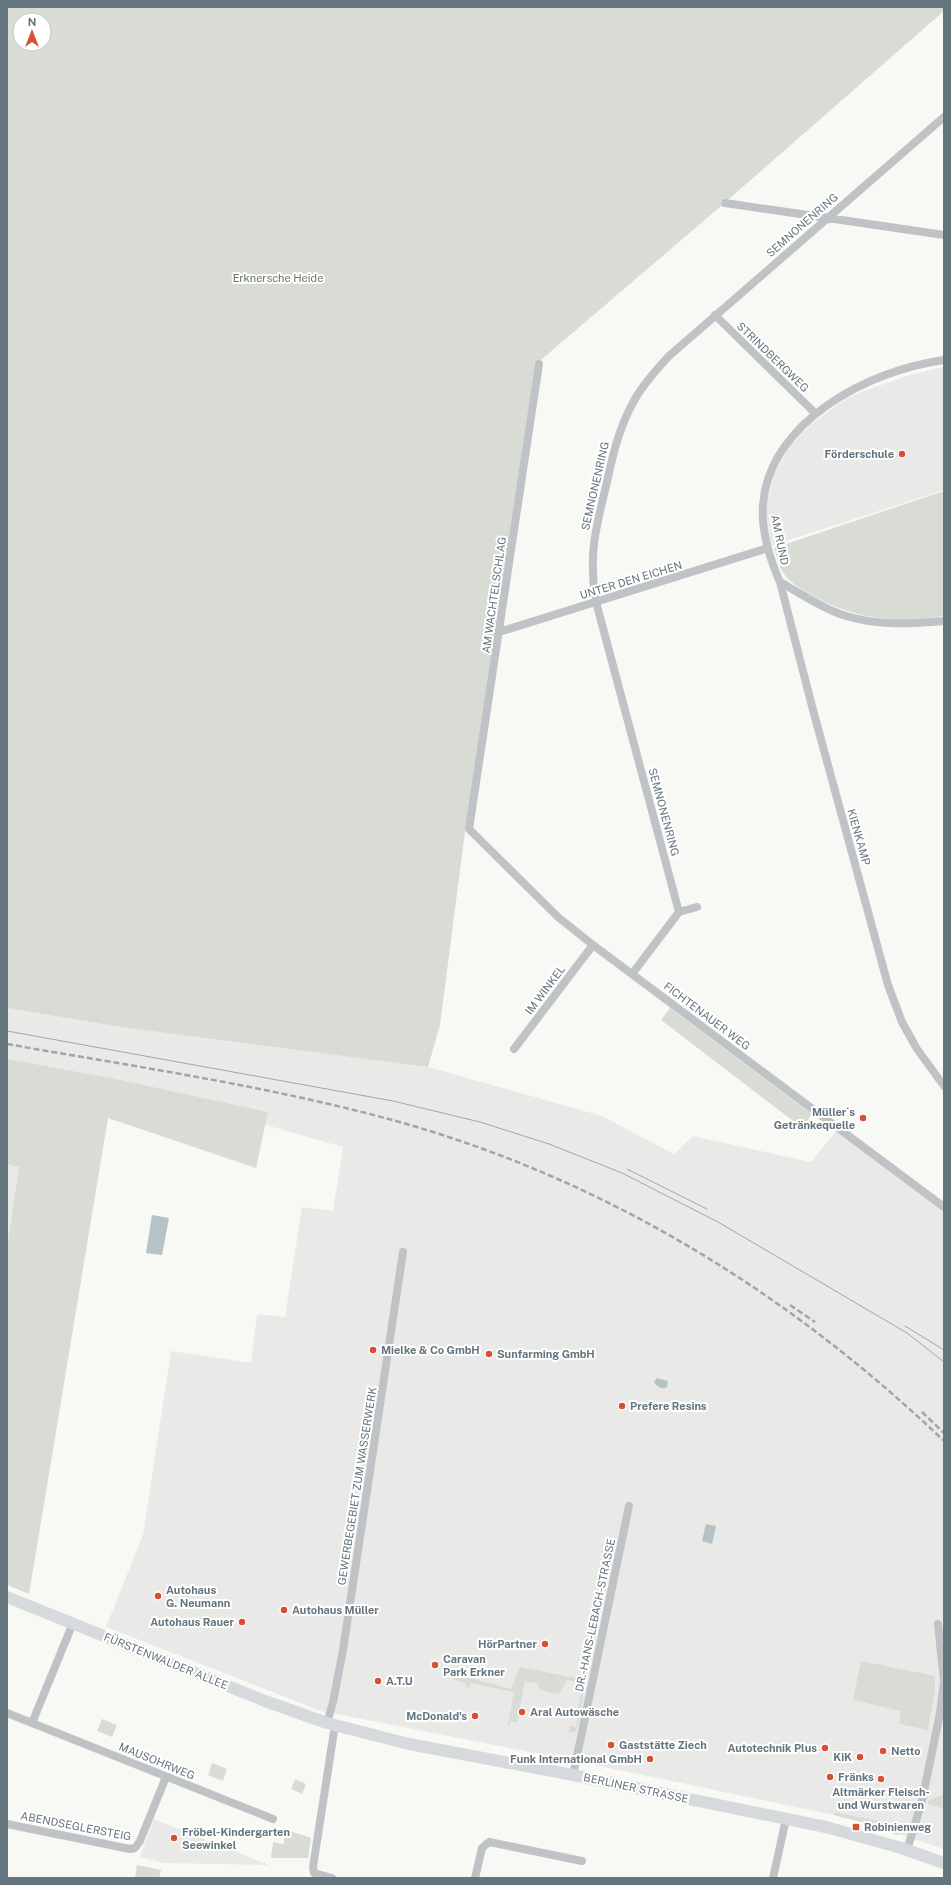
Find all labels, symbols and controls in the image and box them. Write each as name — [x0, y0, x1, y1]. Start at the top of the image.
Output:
north arrow — [12, 12, 52, 52]
text: N — [28, 16, 36, 28]
street label: SEMNONENRING — [764, 191, 840, 259]
park label: Erknersche Heide — [233, 272, 323, 284]
street label: STRINDBERGWEG — [735, 320, 811, 394]
street label: SEMNONENRING — [579, 440, 611, 532]
place label: Förderschule — [825, 448, 894, 460]
marker: Förderschule — [897, 449, 907, 459]
street label: AM RUND — [769, 514, 791, 567]
street label: AM WACHTELSCHLAG — [480, 536, 508, 654]
street label: UNTER DEN EICHEN — [578, 559, 684, 601]
street label: SEMNONENRING — [646, 767, 682, 857]
street label: KIENKAMP — [845, 807, 873, 867]
street label: IM WINKEL — [523, 963, 567, 1017]
street label: FICHTENAUER WEG — [662, 980, 752, 1052]
place label: Müller´s Getränkequelle — [774, 1106, 855, 1131]
marker: Müller´s Getränkequelle — [858, 1113, 868, 1123]
place label: Mielke & Co GmbH — [381, 1344, 480, 1356]
marker: Mielke & Co GmbH — [368, 1345, 378, 1355]
place label: Sunfarming GmbH — [497, 1348, 595, 1360]
marker: Sunfarming GmbH — [484, 1349, 494, 1359]
street label: GEWERBEGEBIET ZUM WASSERWERK — [335, 1385, 379, 1586]
place label: Prefere Resins — [630, 1400, 707, 1412]
marker: Prefere Resins — [617, 1401, 627, 1411]
street label: DR.-HANS-LEBACH-STRASSE — [573, 1537, 617, 1693]
place label: Autohaus G. Neumann — [166, 1584, 230, 1609]
marker: Autohaus G. Neumann — [153, 1591, 163, 1601]
place label: Autohaus Müller — [292, 1604, 379, 1616]
marker: Autohaus Müller — [279, 1605, 289, 1615]
place label: Autohaus Rauer — [150, 1616, 234, 1628]
marker: Autohaus Rauer — [237, 1617, 247, 1627]
street label: FÜRSTENWALDER ALLEE — [102, 1630, 230, 1691]
place label: HörPartner — [478, 1638, 537, 1650]
marker: HörPartner — [540, 1639, 550, 1649]
place label: Caravan Park Erkner — [443, 1653, 505, 1678]
marker: Caravan Park Erkner — [430, 1660, 440, 1670]
place label: A.T.U — [386, 1675, 413, 1687]
marker: A.T.U — [373, 1676, 383, 1686]
place label: Aral Autowäsche — [530, 1706, 619, 1718]
marker: Aral Autowäsche — [517, 1707, 527, 1717]
place label: McDonald's — [406, 1710, 467, 1722]
marker: McDonald's — [470, 1711, 480, 1721]
place label: Gaststätte Ziech — [619, 1739, 707, 1751]
street label: MAUSOHRWEG — [117, 1740, 197, 1782]
marker: Gaststätte Ziech — [606, 1740, 616, 1750]
place label: Autotechnik Plus — [727, 1742, 817, 1754]
marker: Autotechnik Plus — [820, 1743, 830, 1753]
place label: Netto — [891, 1745, 921, 1757]
marker: Netto — [878, 1746, 888, 1756]
place label: KiK — [833, 1751, 852, 1763]
marker: KiK — [855, 1752, 865, 1762]
place label: Funk International GmbH — [510, 1753, 642, 1765]
marker: Funk International GmbH — [645, 1754, 655, 1764]
street label: BERLINER STRASSE — [582, 1771, 690, 1805]
place label: Fränks — [838, 1771, 874, 1783]
marker: Fränks — [825, 1772, 835, 1782]
marker: Altmärker Fleisch- und Wurstwaren — [876, 1774, 886, 1784]
place label: Altmärker Fleisch- und Wurstwaren — [832, 1786, 930, 1811]
street label: ABENDSEGLERSTEIG — [20, 1809, 132, 1843]
place label: Robinienweg — [864, 1821, 931, 1833]
marker: Robinienweg — [851, 1822, 861, 1832]
place label: Fröbel-Kindergarten Seewinkel — [182, 1826, 290, 1851]
marker: Fröbel-Kindergarten Seewinkel — [169, 1833, 179, 1843]

